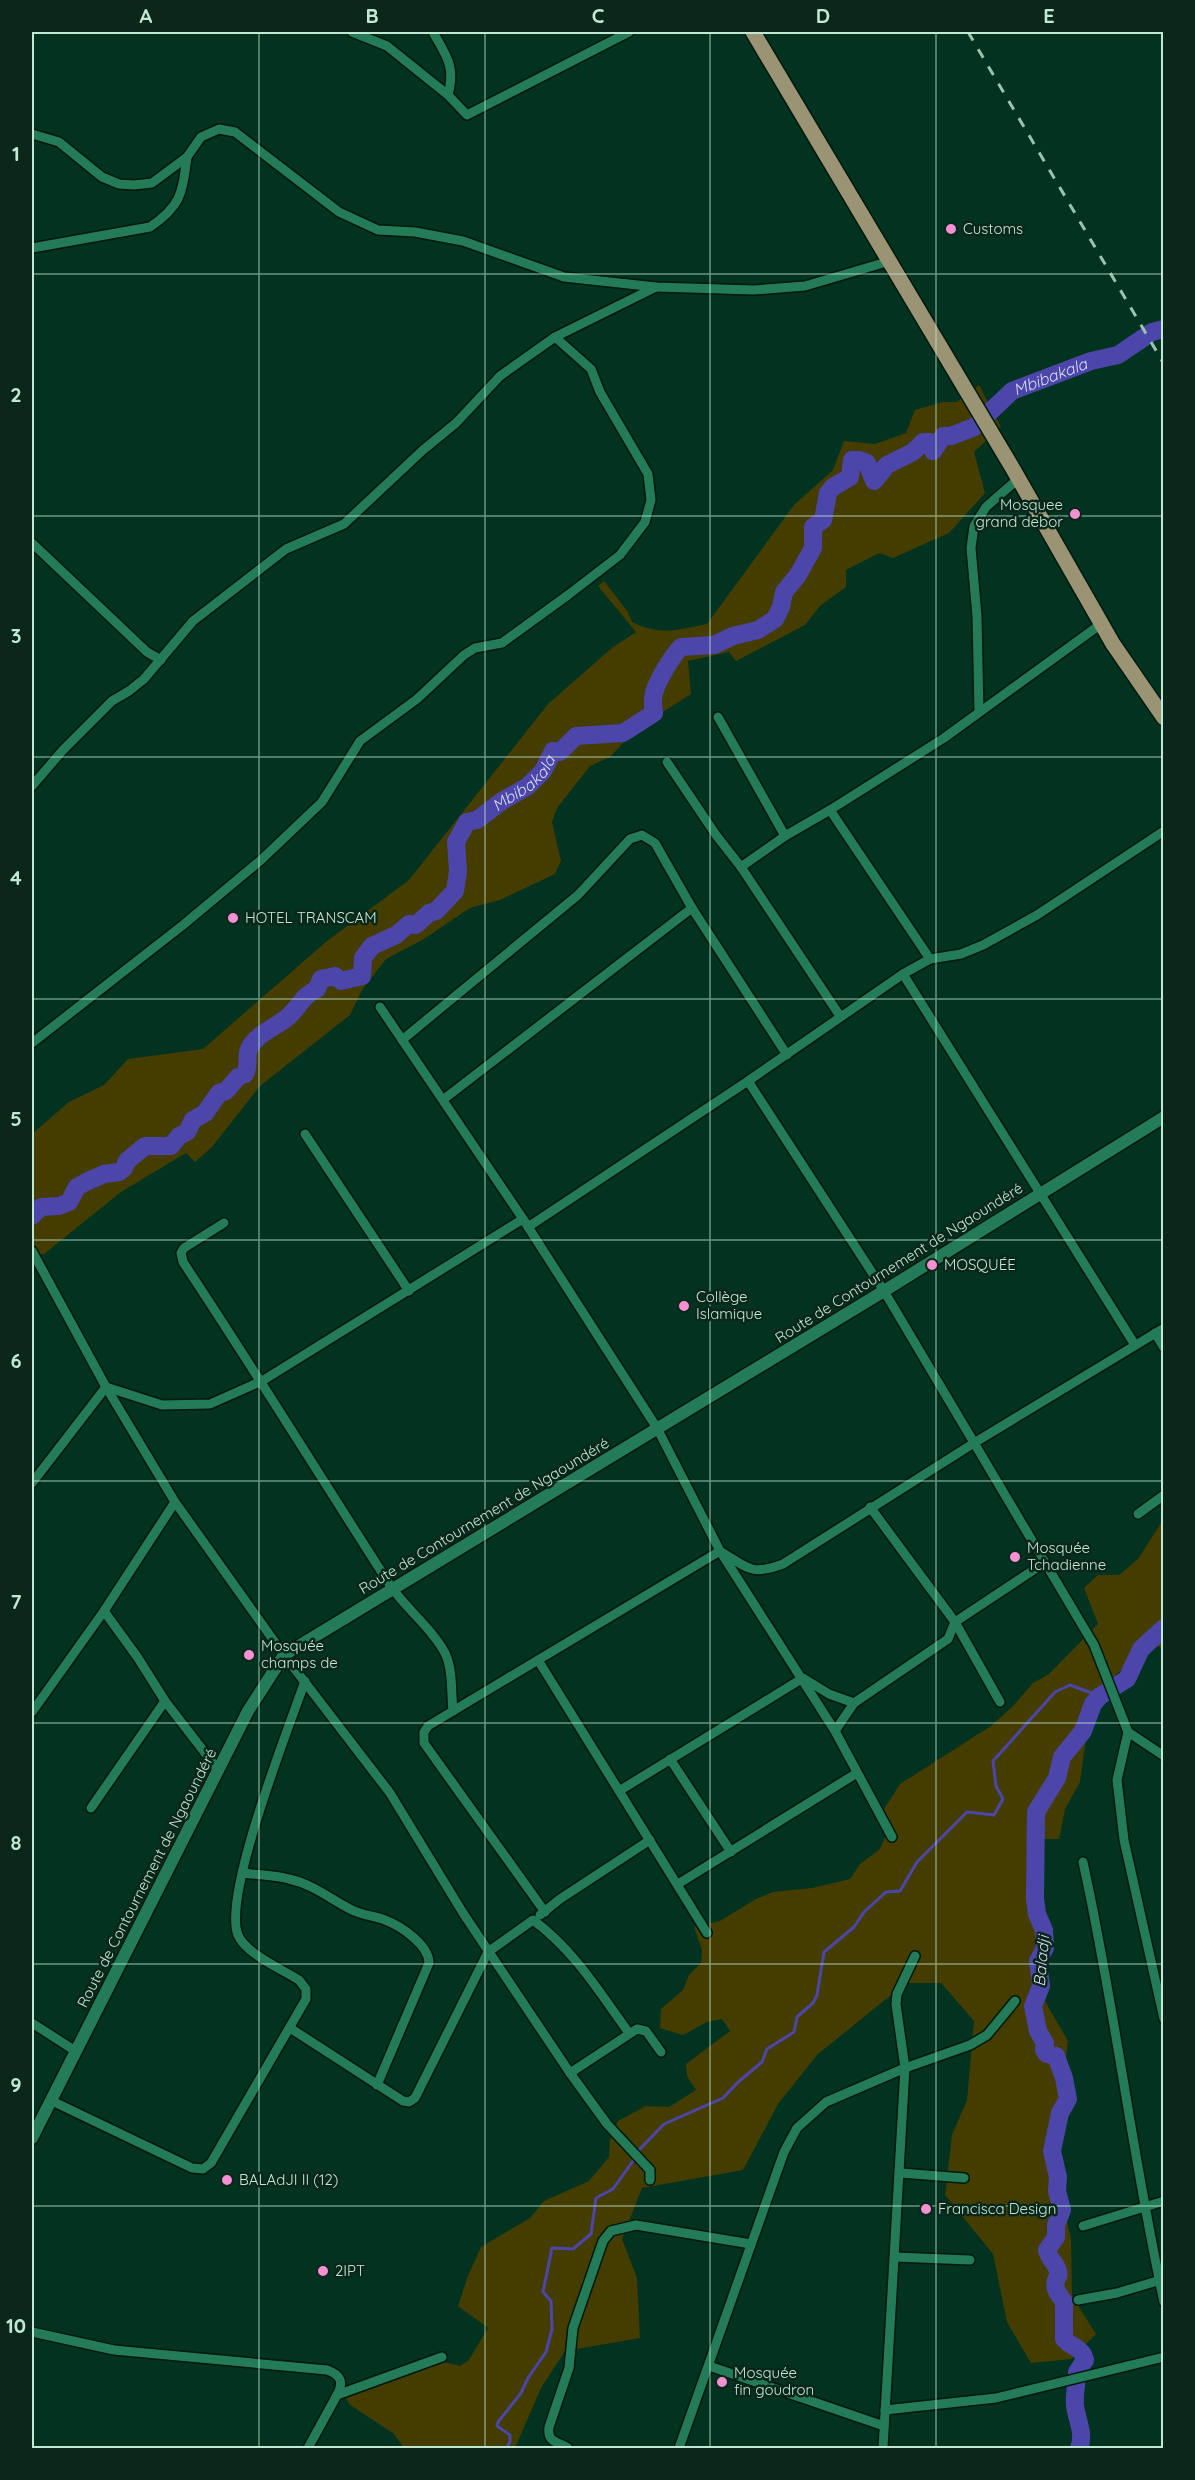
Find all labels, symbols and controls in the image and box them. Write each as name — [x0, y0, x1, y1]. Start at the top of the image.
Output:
text: A — [140, 3, 153, 28]
text: B — [365, 3, 379, 28]
text: C — [592, 3, 605, 28]
text: D — [816, 3, 830, 28]
text: E — [1043, 3, 1055, 28]
text: 1 — [12, 141, 20, 166]
place label: Customs — [963, 219, 1023, 238]
marker: Customs — [944, 222, 958, 236]
water label: Mbibakala — [1010, 353, 1091, 400]
text: 2 — [10, 382, 22, 407]
place label: Mosquee grand debor — [976, 495, 1063, 531]
marker: Mosquee grand debor — [1068, 507, 1082, 521]
text: 3 — [11, 623, 21, 648]
water label: Mbibakala — [488, 751, 560, 815]
text: 4 — [10, 865, 22, 890]
place label: HOTEL TRANSCAM — [245, 908, 377, 927]
marker: HOTEL TRANSCAM — [226, 911, 240, 925]
text: 5 — [10, 1106, 22, 1131]
street label: Route de Contournement de Ngaoundéré — [771, 1178, 1026, 1347]
place label: MOSQUÉE — [944, 1255, 1016, 1274]
marker: MOSQUÉE — [925, 1258, 939, 1272]
place label: Collège Islamique — [696, 1287, 762, 1323]
marker: Collège Islamique — [677, 1299, 691, 1313]
text: 6 — [10, 1348, 22, 1373]
street label: Route de Contournement de Ngaoundéré — [355, 1433, 612, 1598]
place label: Mosquée Tchadienne — [1027, 1538, 1106, 1574]
marker: Mosquée Tchadienne — [1008, 1550, 1022, 1564]
text: 7 — [11, 1589, 22, 1614]
place label: Mosquée champs de — [261, 1636, 338, 1672]
marker: Mosquée champs de — [242, 1648, 256, 1662]
street label: Route de Contournement de Ngaoundéré — [73, 1745, 221, 2011]
text: 8 — [11, 1830, 22, 1855]
water label: Baladji — [1029, 1933, 1053, 1987]
text: 9 — [10, 2072, 22, 2097]
place label: BALAdJI II (12) — [239, 2170, 338, 2189]
marker: BALAdJI II (12) — [220, 2173, 234, 2187]
place label: Francisca Design — [938, 2199, 1056, 2218]
marker: Francisca Design — [919, 2202, 933, 2216]
place label: 2IPT — [335, 2261, 365, 2280]
marker: 2IPT — [316, 2264, 330, 2278]
text: 10 — [6, 2313, 26, 2338]
place label: Mosquée fin goudron — [734, 2363, 814, 2399]
marker: Mosquée fin goudron — [715, 2375, 729, 2389]

